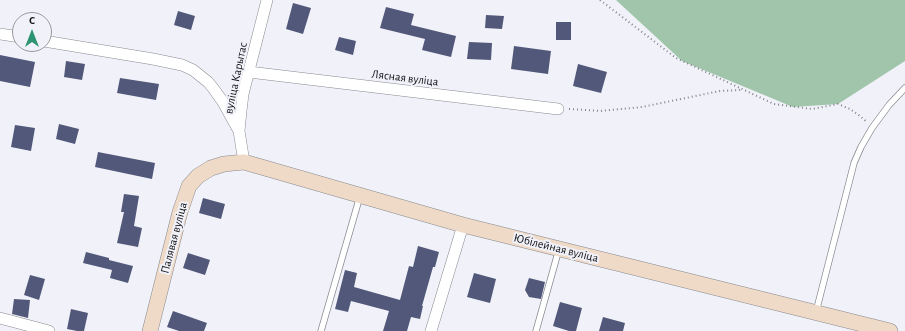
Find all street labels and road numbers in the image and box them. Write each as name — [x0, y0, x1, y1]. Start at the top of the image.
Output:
street label: вуліца Карытас — [221, 41, 251, 115]
street label: Лясная вуліца — [371, 67, 439, 89]
street label: Палявая вуліца — [158, 201, 190, 275]
street label: Юбілейная вуліца — [512, 231, 600, 265]

